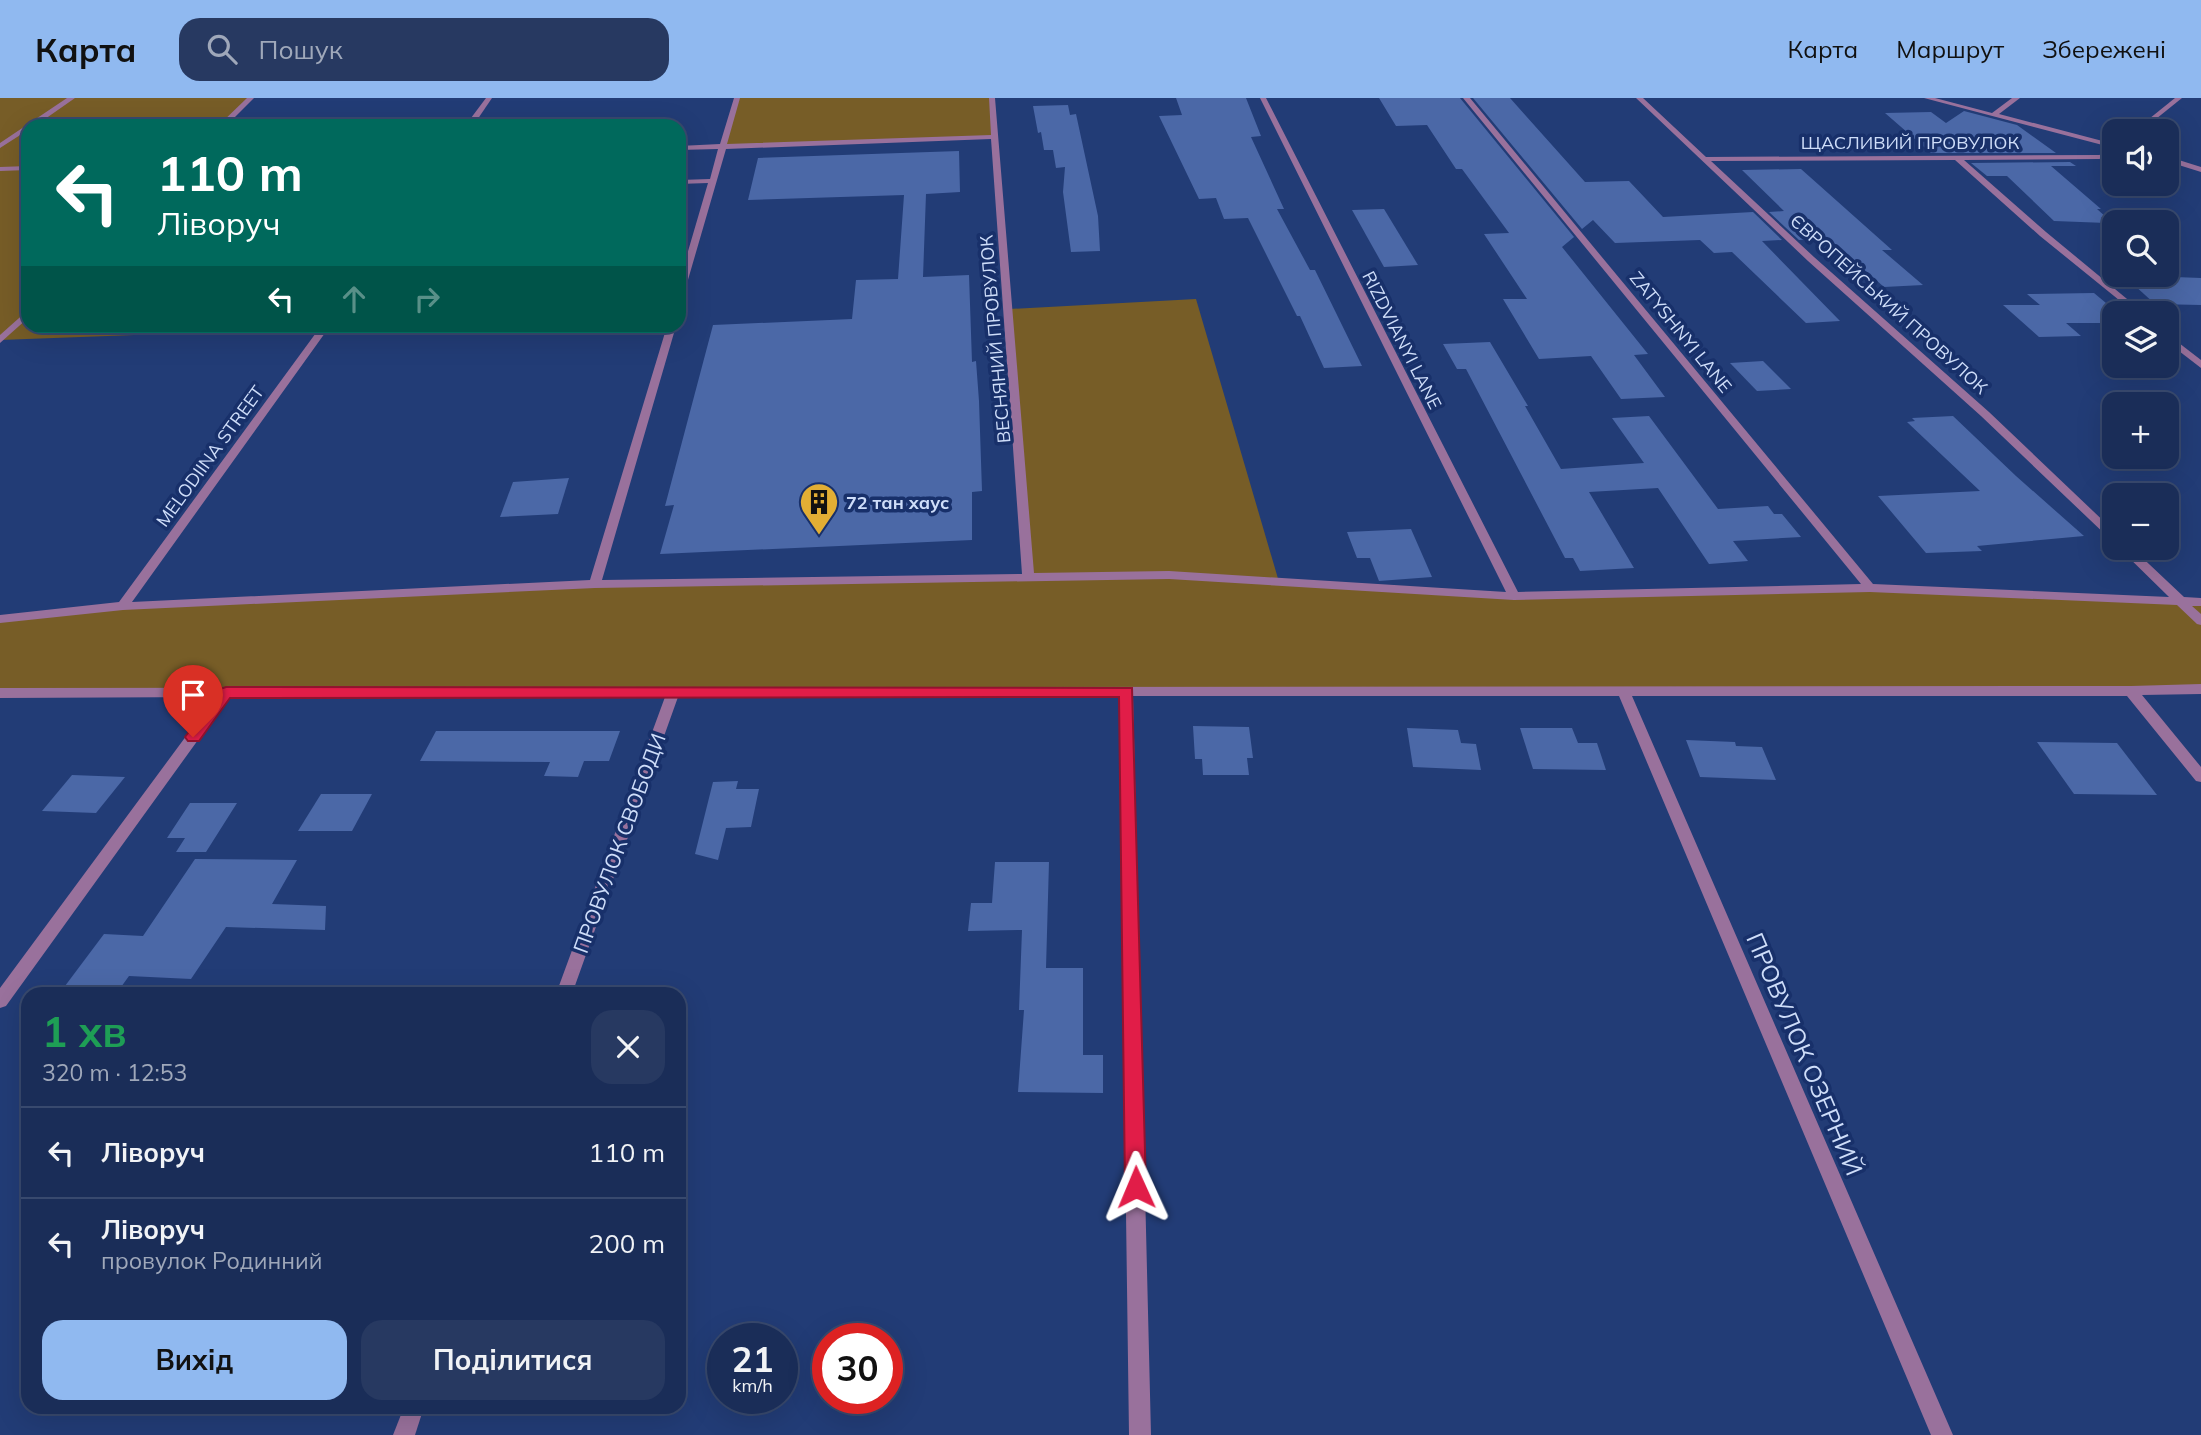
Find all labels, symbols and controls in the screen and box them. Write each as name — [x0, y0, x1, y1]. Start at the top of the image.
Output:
search box — [179, 18, 669, 81]
text: Карта — [35, 29, 137, 70]
icon: search — [203, 30, 241, 68]
text: Пошук — [259, 33, 343, 66]
text: Карта — [1788, 34, 1858, 64]
text: Маршрут — [1896, 34, 2004, 64]
text: Збережені — [2042, 34, 2166, 64]
map controls — [2102, 119, 2179, 560]
button: sound — [2102, 119, 2179, 196]
street label: ЩАСЛИВИЙ ПРОВУЛОК — [1801, 131, 2019, 154]
text: 110 m — [157, 142, 303, 203]
icon: left — [42, 147, 133, 238]
text: Ліворуч — [157, 203, 280, 243]
street label: ЄВРОПЕЙСЬКИЙ ПРОВУЛОК — [1785, 209, 1993, 399]
button: search — [2102, 210, 2179, 287]
street label: ВЕСНЯНИЙ ПРОВУЛОК — [974, 234, 1016, 444]
street label: RIZDVIANYI LANE — [1357, 267, 1447, 413]
street label: ZATYSHNYI LANE — [1625, 267, 1737, 397]
icon: left — [262, 280, 300, 318]
icon: ahead — [335, 280, 373, 318]
icon: right — [408, 280, 446, 318]
button: layers — [2102, 301, 2179, 378]
street label: MELODIINA STREET — [151, 381, 269, 531]
button: + — [2102, 392, 2179, 469]
building icon: 72 тан хаус — [798, 481, 840, 536]
button: − — [2102, 483, 2179, 560]
place label: 72 тан хаус — [846, 491, 949, 514]
pin — [163, 665, 223, 737]
icon: arrive — [174, 676, 212, 714]
street label: ПРОВУЛОК СВОБОДИ — [567, 729, 671, 957]
street label: ПРОВУЛОК ОЗЕРНИЙ — [1740, 928, 1870, 1180]
text: 1 хв — [42, 1005, 127, 1058]
button: close — [591, 1010, 665, 1084]
text: 320 m · 12:53 — [42, 1058, 187, 1087]
icon: left — [42, 1134, 80, 1172]
text: Ліворуч — [101, 1136, 205, 1169]
text: 110 m — [589, 1136, 665, 1169]
position arrow — [1099, 1150, 1173, 1224]
text: Ліворуч — [101, 1213, 205, 1246]
icon: left — [42, 1225, 80, 1263]
text: 200 m — [589, 1227, 665, 1260]
text: провулок Родинний — [101, 1246, 322, 1275]
button: Вихід — [42, 1320, 347, 1400]
button: Поділитися — [361, 1320, 665, 1400]
speed limit sign: 30 — [812, 1323, 903, 1414]
text: 21 — [731, 1337, 774, 1381]
text: km/h — [732, 1374, 773, 1397]

